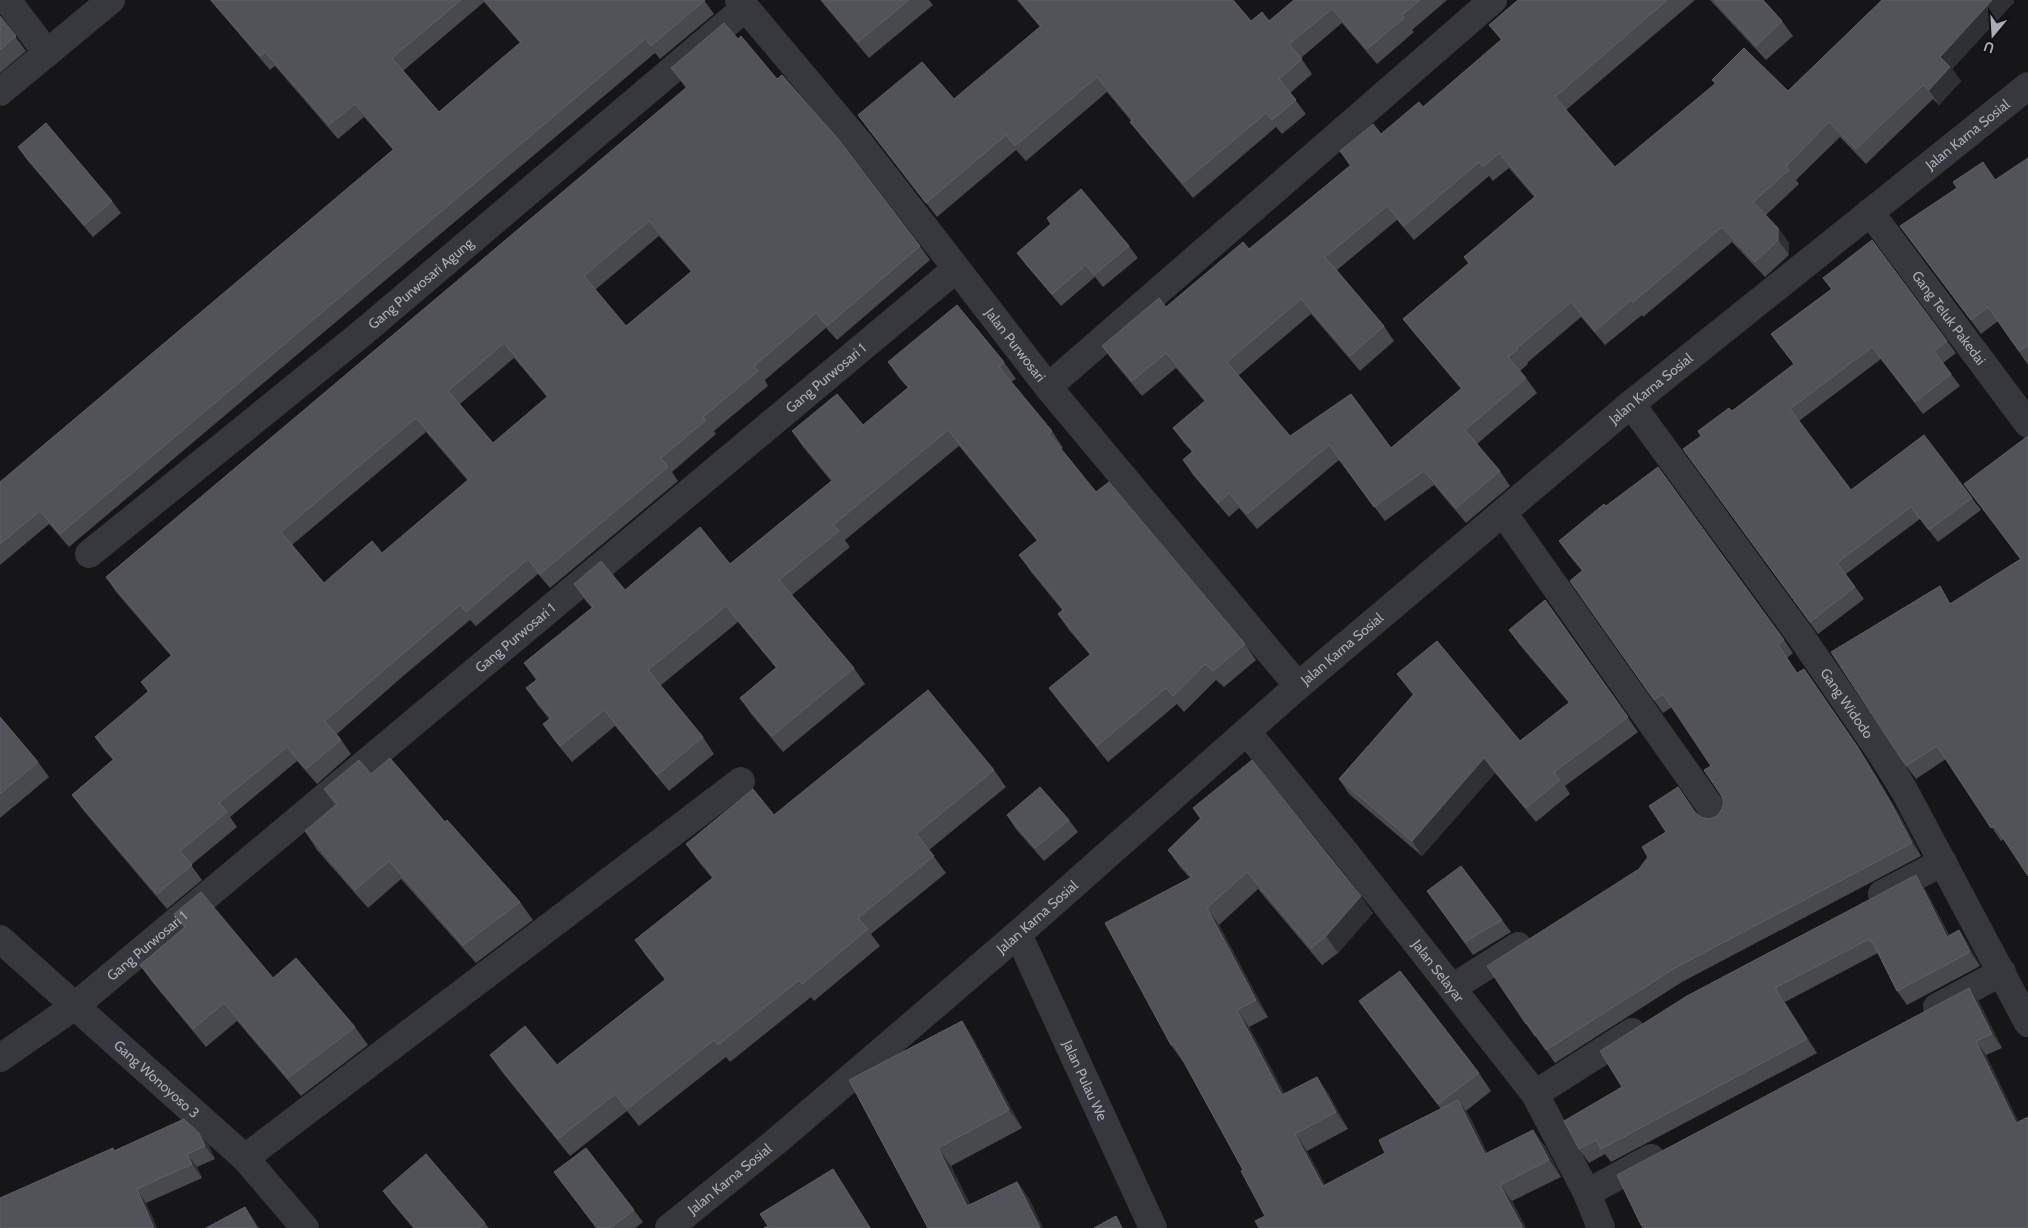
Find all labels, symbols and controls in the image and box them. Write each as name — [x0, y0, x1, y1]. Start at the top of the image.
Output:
north arrow — [1968, 10, 2018, 60]
text: U — [1981, 37, 1997, 57]
street label: Jalan Karna Sosial — [1921, 95, 2014, 174]
street label: Gang Purwosari Agung — [364, 233, 478, 333]
street label: Gang Teluk Pakedai — [1908, 267, 1990, 369]
street label: Jalan Purwosari — [981, 303, 1050, 385]
street label: Gang Purwosari 1 — [782, 339, 870, 417]
street label: Jalan Karna Sosial — [1604, 349, 1697, 428]
street label: Gang Purwosari 1 — [471, 599, 559, 677]
street label: Jalan Karna Sosial — [1296, 608, 1387, 689]
street label: Gang Widodo — [1816, 665, 1877, 742]
street label: Jalan Karna Sosial — [992, 876, 1082, 958]
street label: Gang Purwosari 1 — [103, 907, 191, 985]
street label: Jalan Selayar — [1408, 935, 1469, 1006]
street label: Gang Wonoyoso 3 — [110, 1036, 203, 1122]
street label: Jalan Pulau We — [1058, 1036, 1111, 1124]
street label: Jalan Karna Sosial — [683, 1139, 776, 1219]

